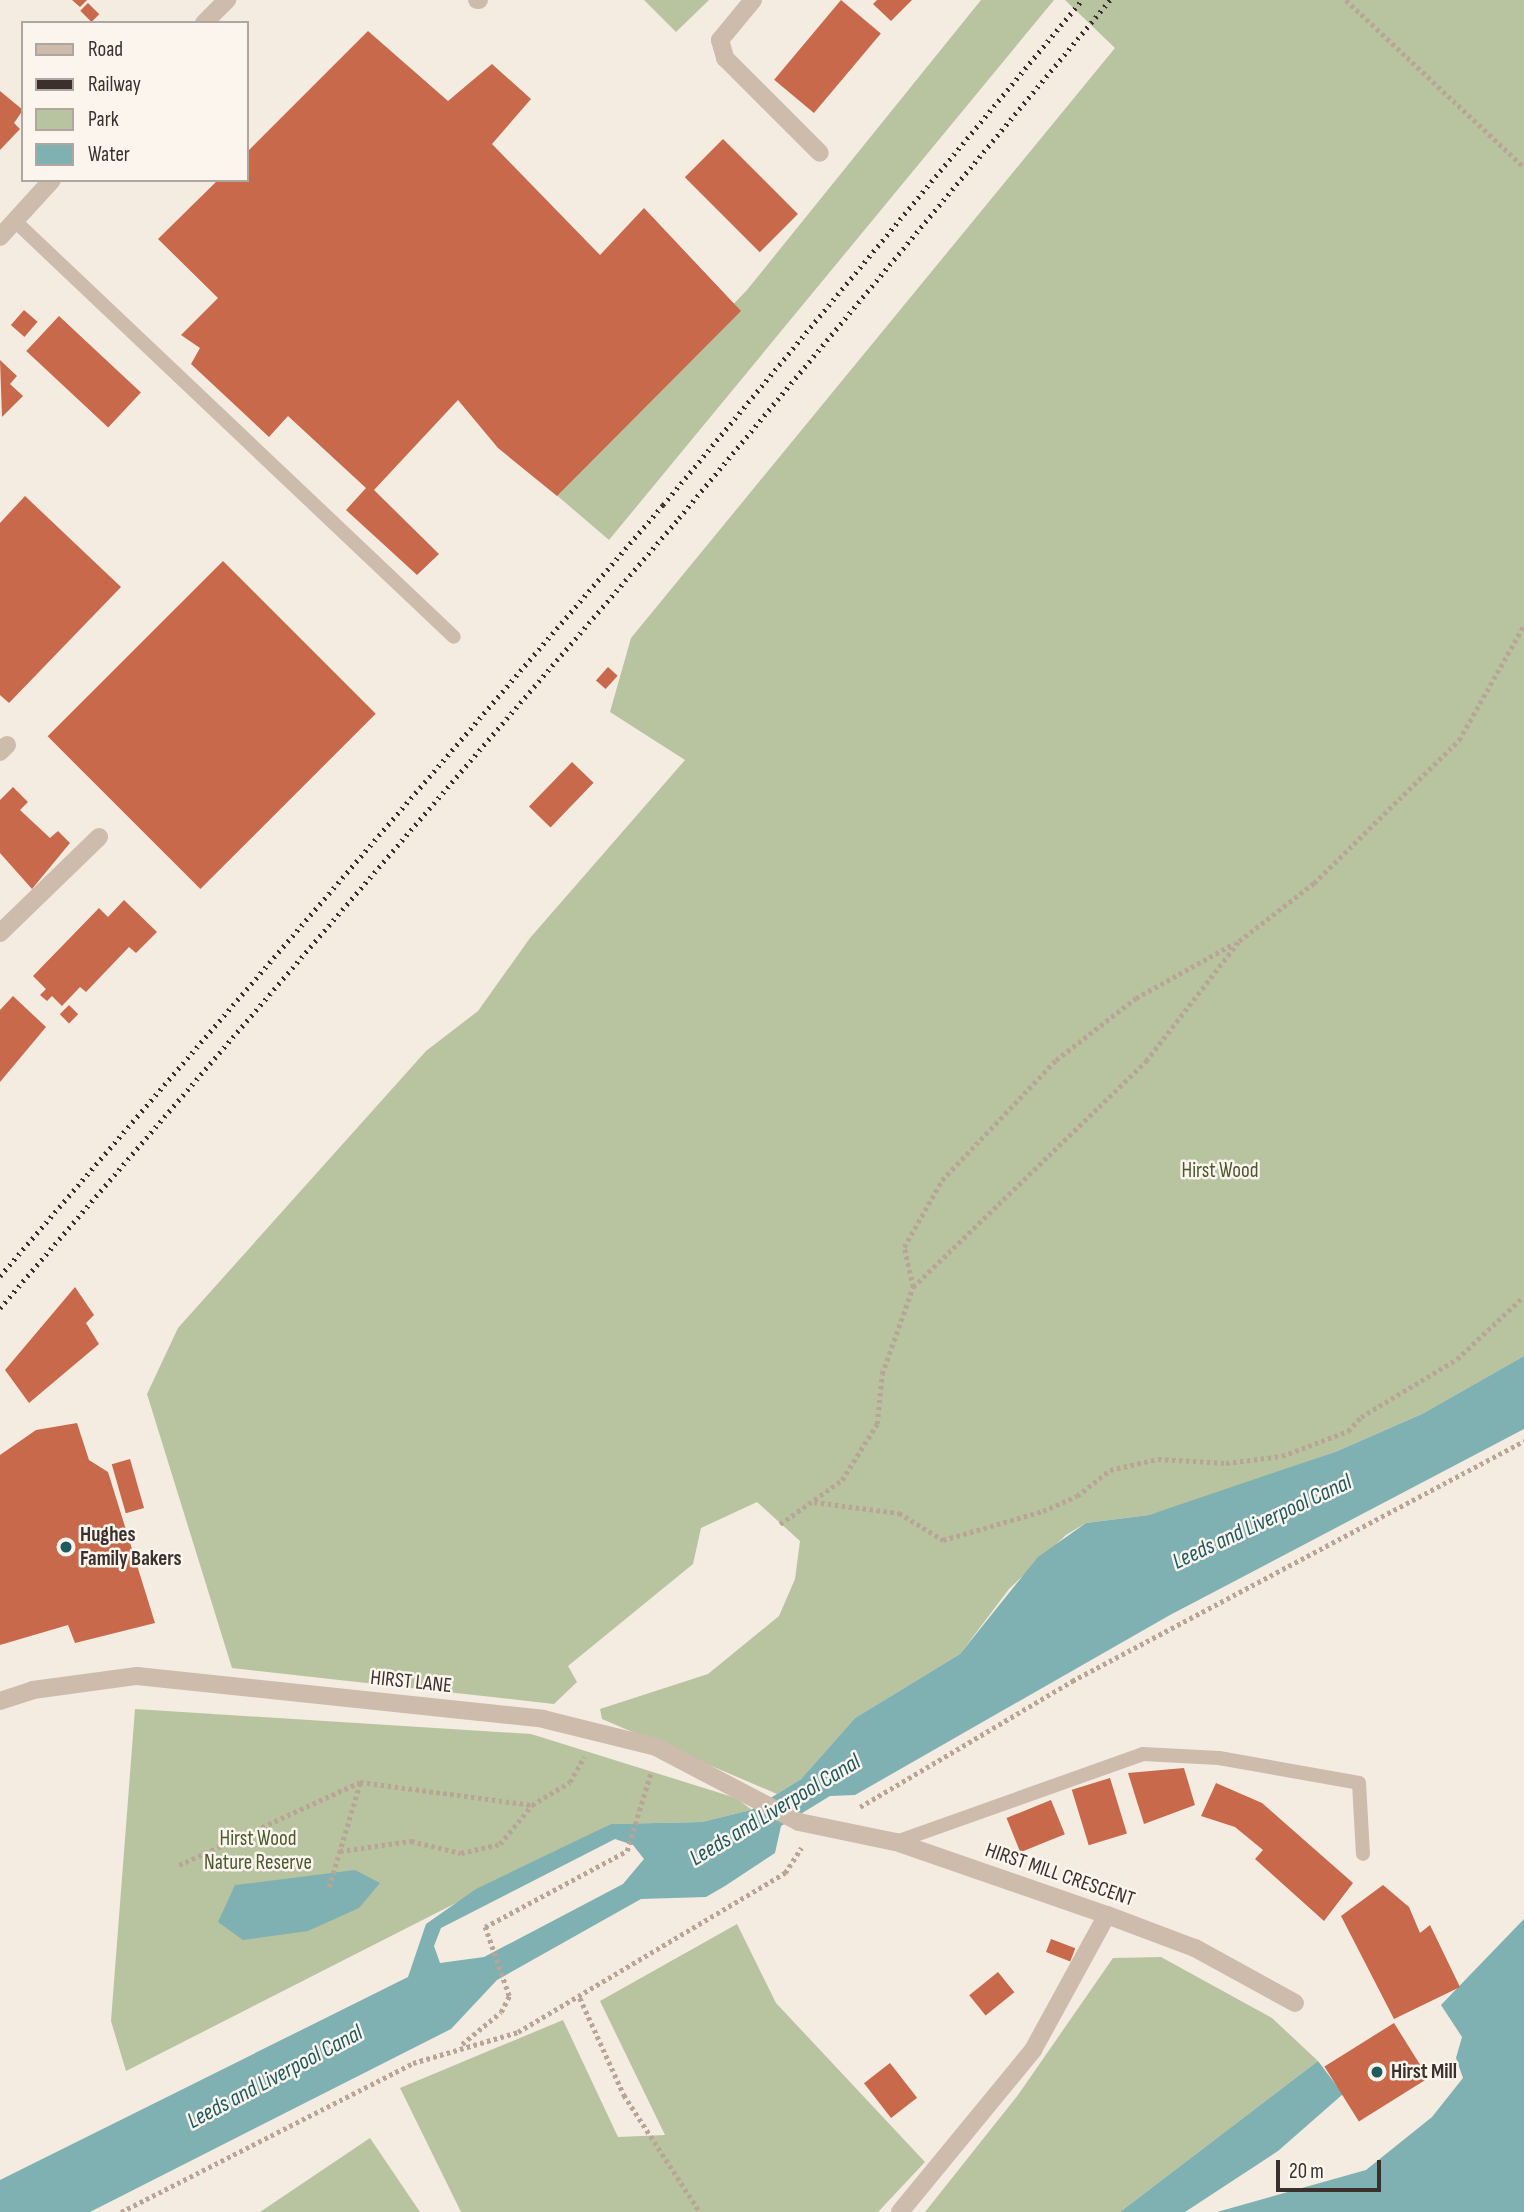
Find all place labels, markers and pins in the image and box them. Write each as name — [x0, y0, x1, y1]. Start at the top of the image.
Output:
place label: Hughes Family Bakers — [80, 1522, 182, 1572]
marker: Hughes Family Bakers — [58, 1539, 74, 1555]
place label: Hirst Mill — [1391, 2059, 1457, 2085]
marker: Hirst Mill — [1369, 2064, 1385, 2080]

